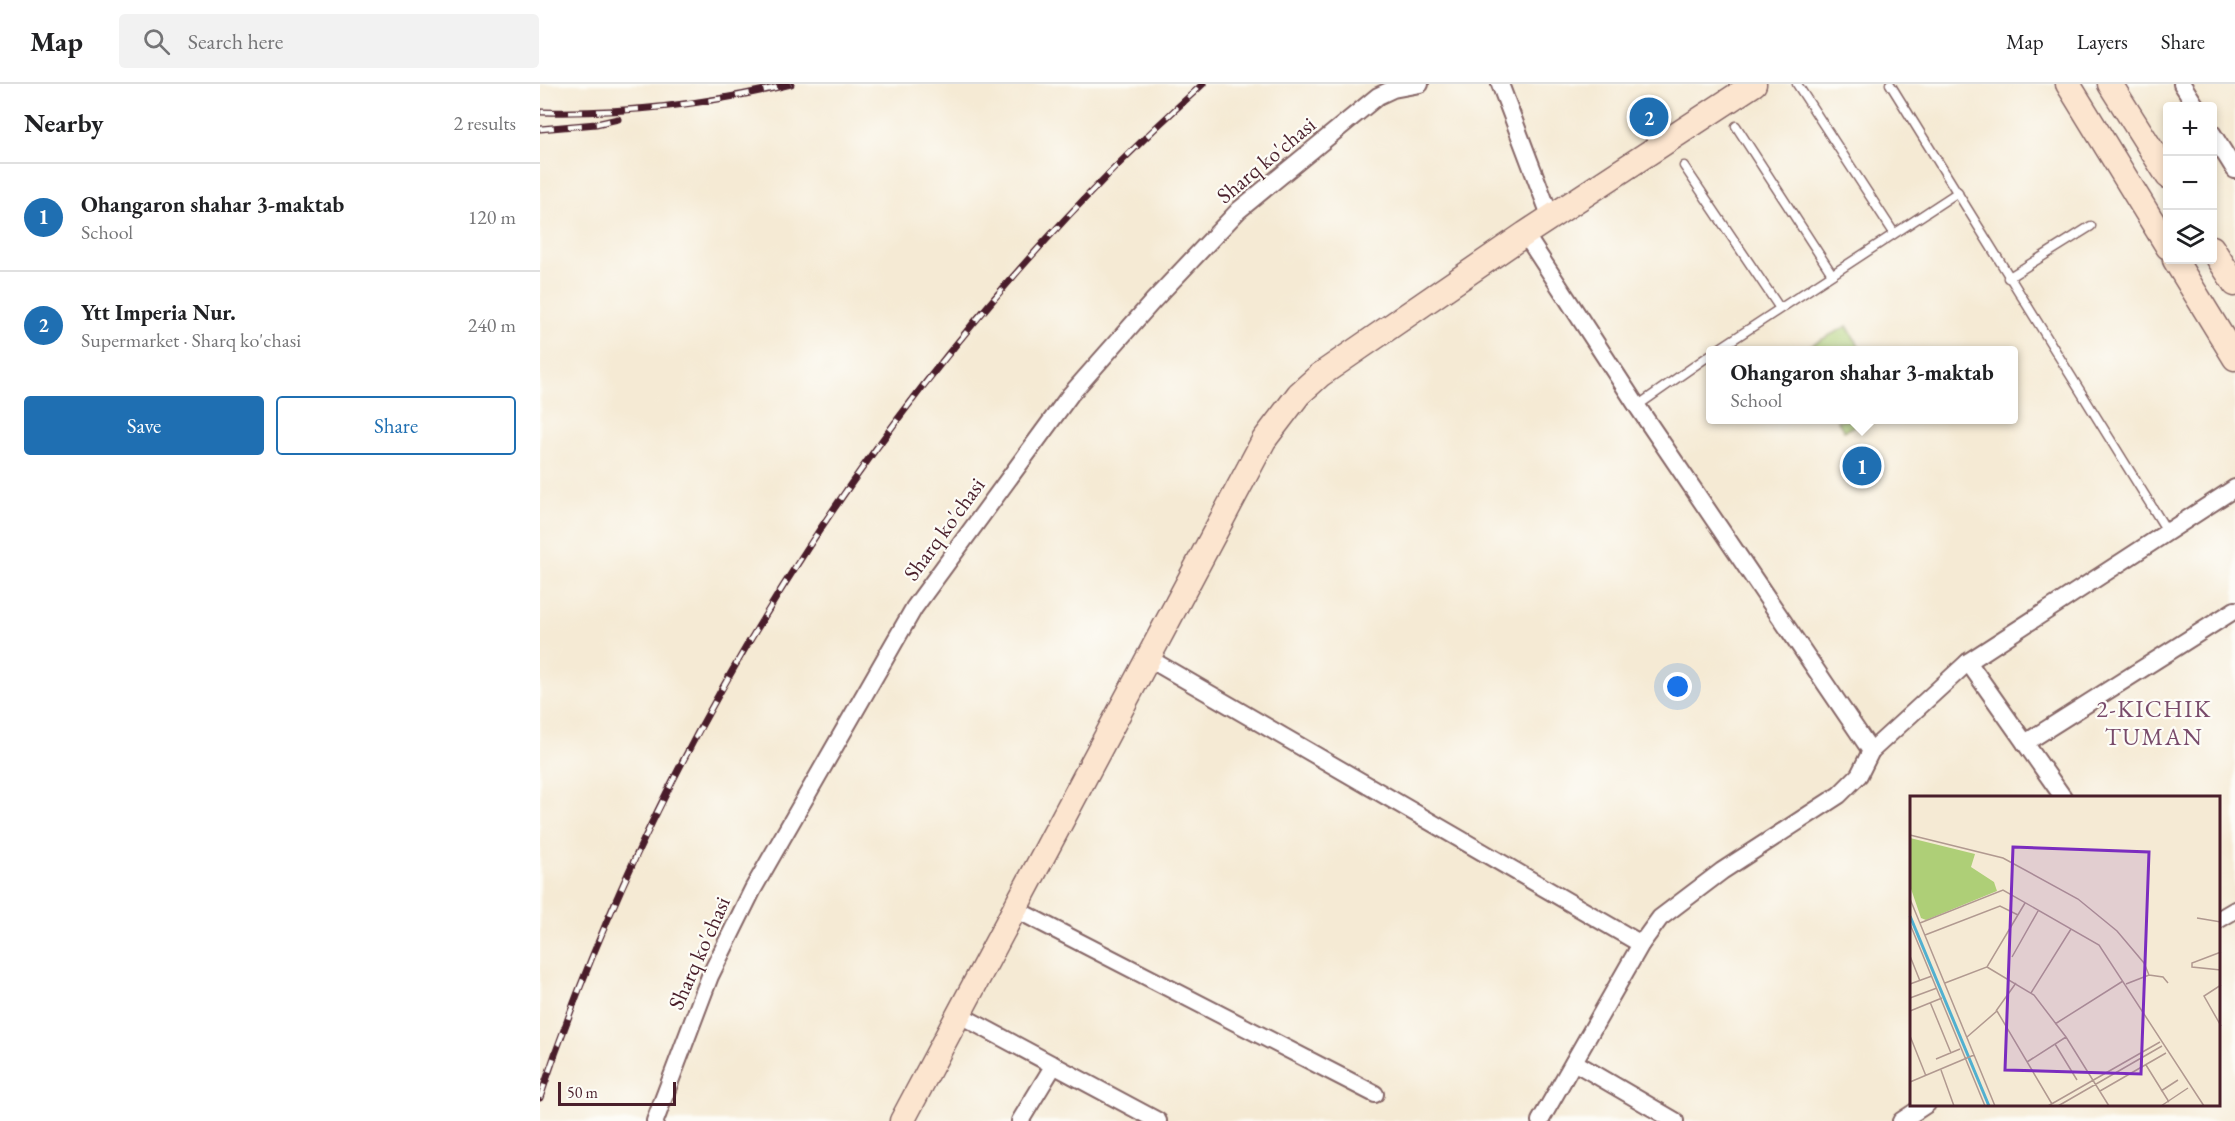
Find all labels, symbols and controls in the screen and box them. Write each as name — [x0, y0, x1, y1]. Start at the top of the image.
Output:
search box — [119, 14, 539, 68]
text: Map — [30, 23, 83, 59]
icon: search — [140, 25, 173, 58]
text: Search here — [188, 27, 283, 56]
text: Map — [2006, 28, 2044, 55]
text: Layers — [2077, 28, 2128, 55]
text: Share — [2161, 28, 2205, 55]
pin: 2 — [1630, 94, 1668, 140]
map controls — [2163, 102, 2217, 264]
button: + — [2163, 102, 2217, 156]
text: Nearby — [24, 106, 104, 140]
text: 2 results — [453, 110, 516, 136]
street label: Sharq ko'chasi — [1210, 110, 1322, 210]
button: − — [2163, 156, 2217, 210]
text: Ohangaron shahar 3-maktab — [81, 190, 344, 219]
text: 1 — [38, 204, 49, 230]
text: 120 m — [468, 204, 516, 230]
button: layers — [2163, 210, 2217, 264]
text: School — [81, 219, 133, 245]
text: Ytt Imperia Nur. — [81, 298, 236, 327]
text: 2 — [38, 312, 49, 338]
text: 240 m — [468, 312, 516, 338]
text: Supermarket · Sharq ko'chasi — [81, 327, 301, 353]
popup — [1706, 346, 2018, 424]
text: Ohangaron shahar 3-maktab — [1730, 358, 1994, 387]
text: School — [1730, 387, 1782, 413]
button: Save — [24, 396, 264, 455]
button: Share — [276, 396, 516, 455]
pin: 1 — [1842, 444, 1882, 488]
street label: Sharq ko'chasi — [897, 472, 991, 586]
your location — [1663, 672, 1692, 701]
district label: 2-KICHIK TUMAN — [2096, 693, 2212, 752]
inset map — [1910, 796, 2220, 1106]
street label: Sharq ko'chasi — [661, 892, 737, 1014]
scale bar — [558, 1079, 676, 1106]
text: 50 m — [567, 1082, 598, 1103]

